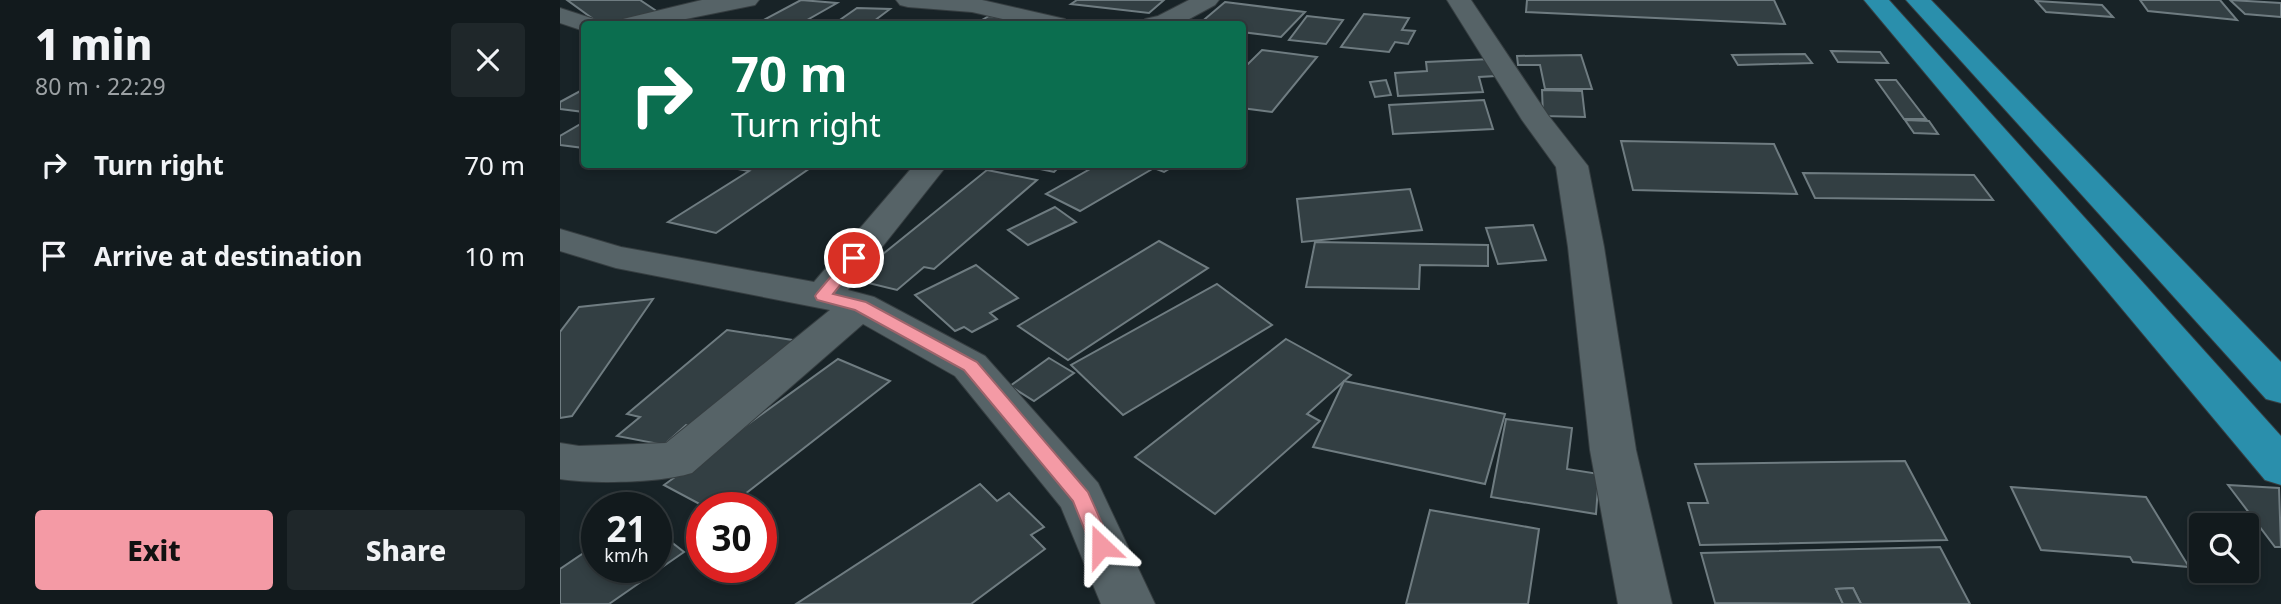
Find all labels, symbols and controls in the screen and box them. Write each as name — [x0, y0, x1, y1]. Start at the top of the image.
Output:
text: 1 min — [35, 15, 152, 72]
button: close — [451, 23, 525, 97]
text: 70 m — [731, 40, 848, 106]
icon: right — [616, 49, 707, 140]
text: 80 m · 22:29 — [35, 70, 166, 102]
text: Turn right — [731, 103, 881, 146]
icon: right — [35, 146, 73, 184]
text: Turn right — [94, 147, 224, 183]
text: 70 m — [464, 147, 525, 183]
pin — [824, 228, 884, 288]
icon: arrive — [35, 237, 73, 275]
text: Arrive at destination — [94, 238, 363, 274]
text: 10 m — [464, 238, 525, 274]
icon: arrive — [835, 239, 873, 277]
speed limit sign: 30 — [686, 492, 777, 583]
text: 21 — [606, 505, 647, 552]
position arrow — [1064, 509, 1138, 583]
button: Exit — [35, 510, 273, 590]
button: Share — [287, 510, 525, 590]
map controls — [2189, 513, 2259, 583]
button: search — [2189, 513, 2259, 583]
text: km/h — [604, 543, 649, 567]

